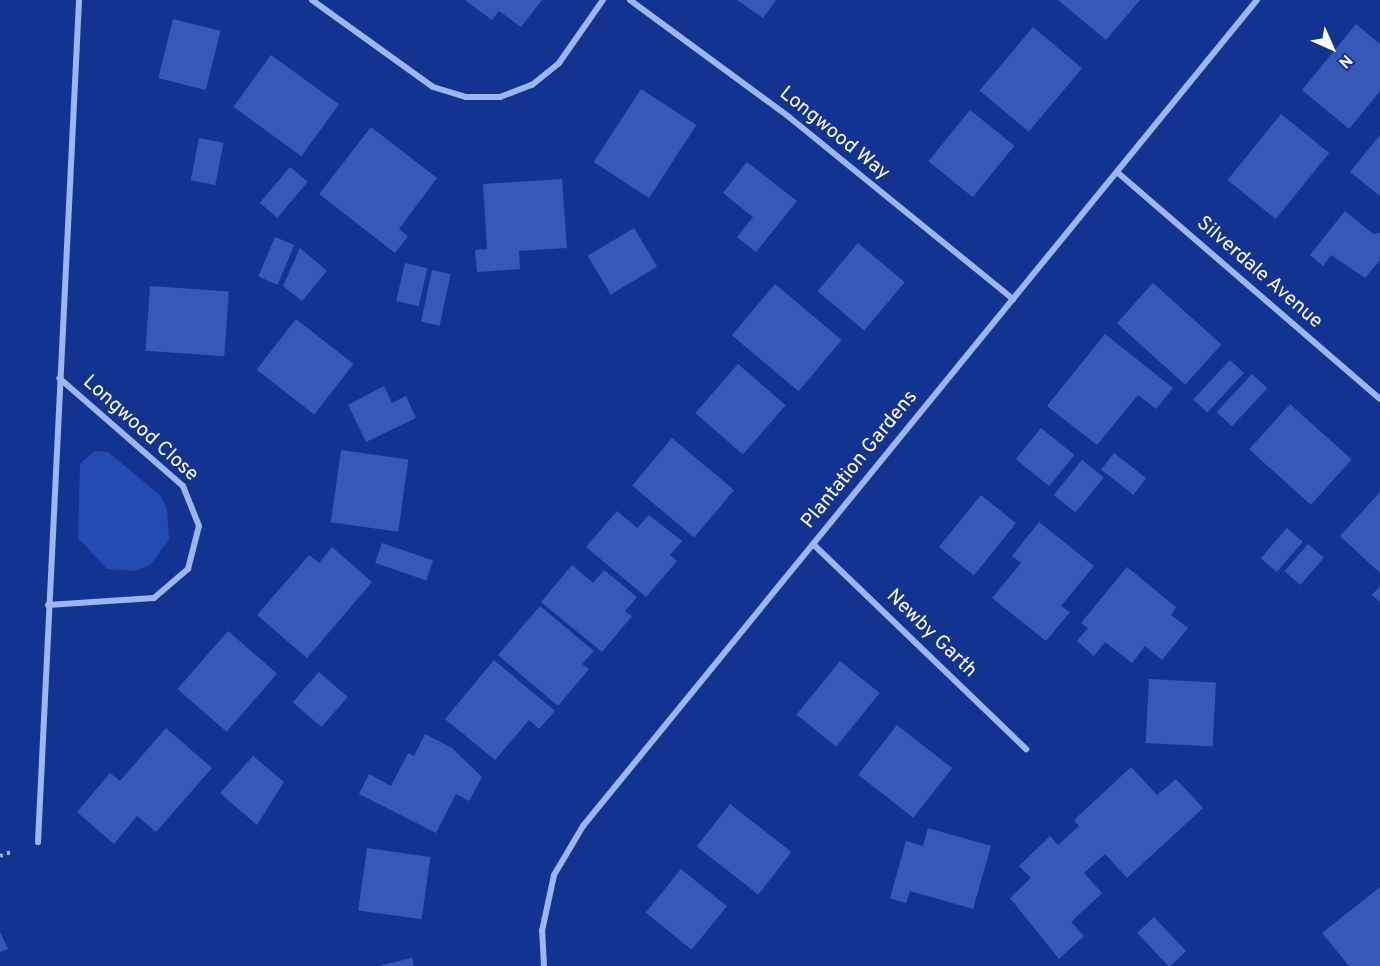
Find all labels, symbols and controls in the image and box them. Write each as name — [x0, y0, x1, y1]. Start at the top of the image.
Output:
north arrow — [1302, 18, 1362, 78]
text: N — [1334, 50, 1356, 72]
street label: Longwood Way — [774, 82, 894, 186]
street label: Silverdale Avenue — [1191, 211, 1327, 335]
street label: Longwood Close — [77, 371, 203, 487]
street label: Plantation Gardens — [797, 386, 923, 534]
street label: Newby Garth — [881, 585, 981, 683]

